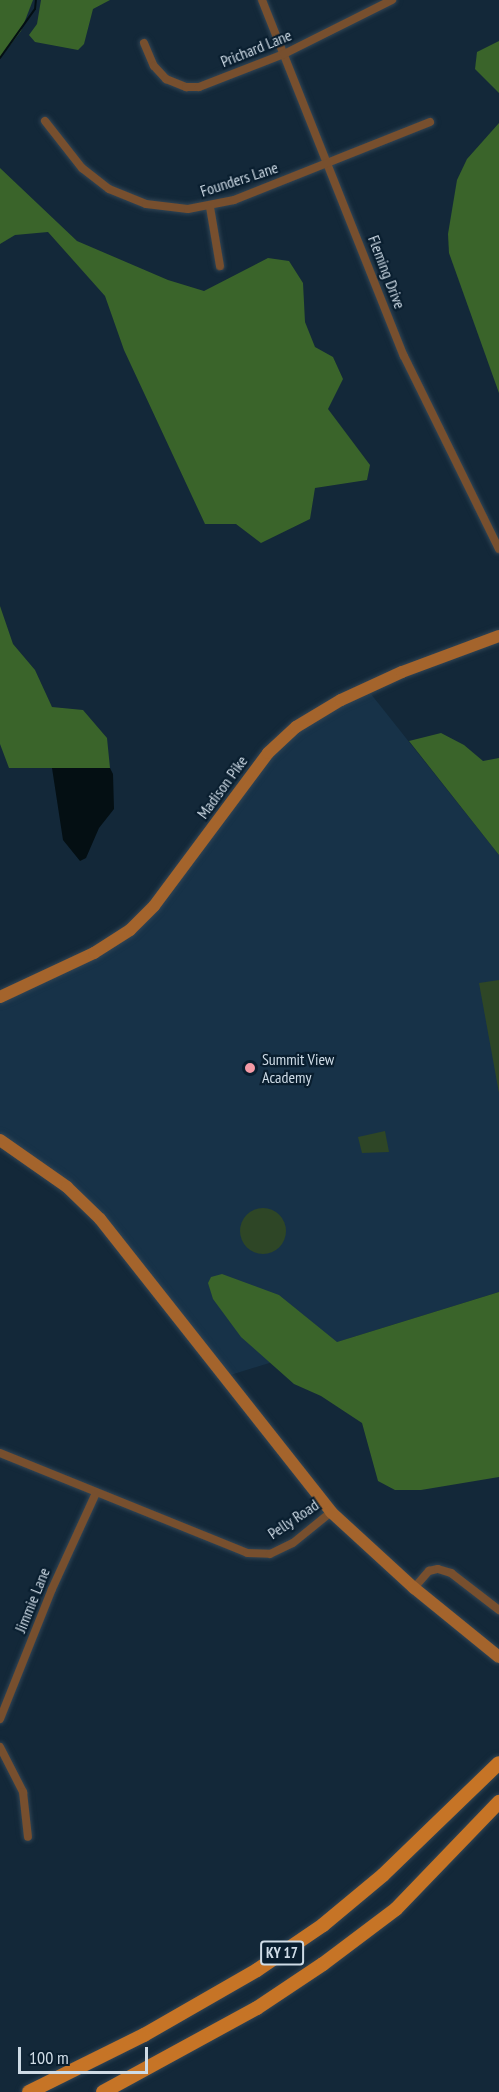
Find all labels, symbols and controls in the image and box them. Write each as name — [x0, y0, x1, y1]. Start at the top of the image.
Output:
street label: Prichard Lane — [218, 25, 294, 71]
street label: Founders Lane — [198, 157, 280, 201]
street label: Fleming Drive — [364, 233, 410, 311]
street label: Madison Pike — [193, 752, 251, 822]
place label: Summit View Academy — [262, 1049, 335, 1087]
marker: Summit View Academy — [243, 1061, 257, 1075]
street label: Pelly Road — [264, 1495, 322, 1543]
street label: Jimmie Lane — [10, 1565, 54, 1635]
road number: KY 17 — [260, 1941, 304, 1965]
scale bar — [21, 2035, 152, 2073]
text: 100 m — [29, 2046, 69, 2069]

